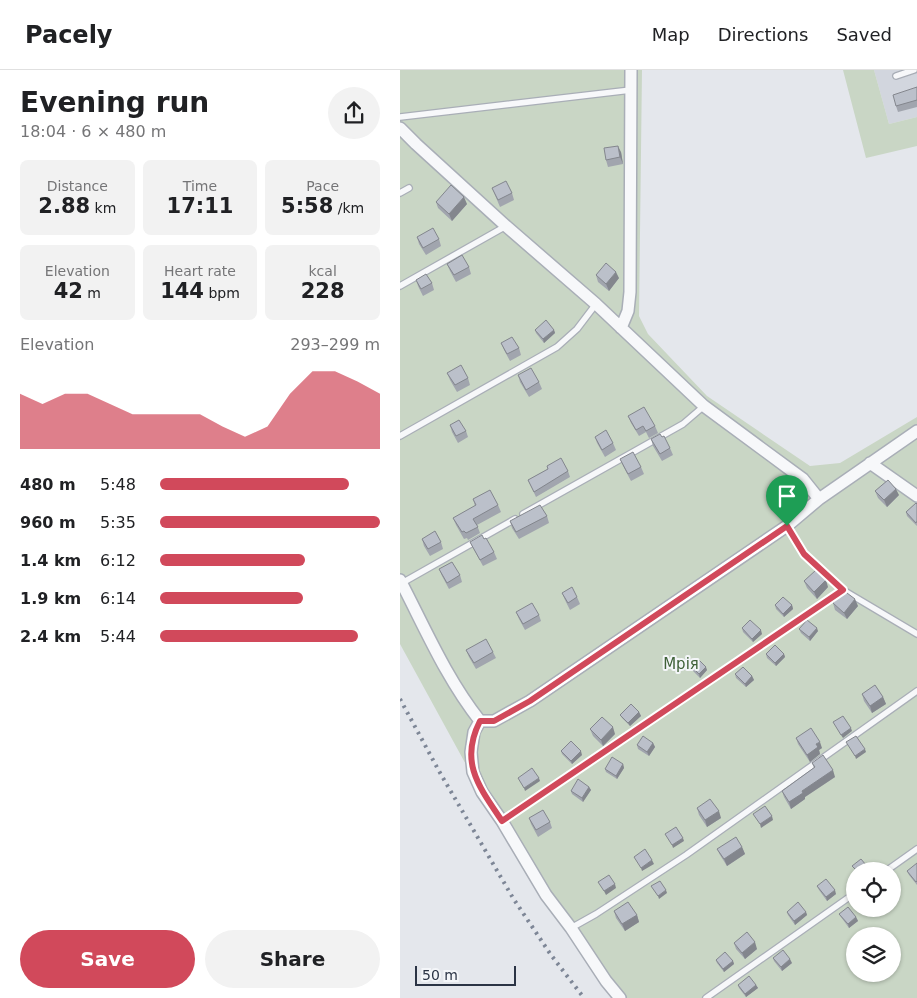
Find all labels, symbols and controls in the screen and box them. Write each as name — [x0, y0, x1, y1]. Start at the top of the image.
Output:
text: Pacely — [25, 21, 113, 49]
text: Map — [652, 24, 690, 45]
text: Directions — [718, 24, 808, 45]
text: Saved — [836, 24, 892, 45]
text: Evening run — [20, 86, 209, 119]
button: share — [328, 87, 380, 139]
text: 18:04 · 6 × 480 m — [20, 122, 166, 141]
text: Distance — [47, 178, 108, 194]
text: Time — [183, 178, 217, 194]
text: Pace — [306, 178, 339, 194]
text: 2.88 — [38, 194, 90, 218]
text: 17:11 — [167, 194, 233, 218]
text: 5:58 — [281, 194, 333, 218]
text: km — [90, 200, 116, 216]
text: /km — [333, 200, 364, 216]
text: Elevation — [45, 263, 110, 279]
text: Heart rate — [164, 263, 236, 279]
text: kcal — [309, 263, 337, 279]
text: 42 — [54, 279, 83, 303]
text: 144 — [160, 279, 204, 303]
text: 228 — [301, 279, 345, 303]
text: m — [83, 285, 101, 301]
text: bpm — [204, 285, 240, 301]
text: Elevation — [20, 335, 94, 354]
text: 293–299 m — [290, 335, 380, 354]
text: 480 m — [20, 475, 76, 494]
text: 5:48 — [100, 475, 136, 494]
pin — [766, 475, 808, 526]
icon: arrive — [773, 482, 801, 510]
text: 960 m — [20, 513, 76, 532]
text: 5:35 — [100, 513, 136, 532]
text: 1.4 km — [20, 551, 81, 570]
text: 6:12 — [100, 551, 136, 570]
text: 1.9 km — [20, 589, 81, 608]
text: 6:14 — [100, 589, 136, 608]
text: 2.4 km — [20, 627, 81, 646]
text: 5:44 — [100, 627, 136, 646]
park label: Мрія — [663, 655, 699, 673]
map controls — [846, 862, 901, 982]
button: locate — [846, 862, 901, 917]
button: layers — [846, 927, 901, 982]
button: Save — [20, 930, 195, 988]
button: Share — [205, 930, 380, 988]
scale bar — [415, 963, 516, 986]
text: 50 m — [422, 967, 458, 983]

